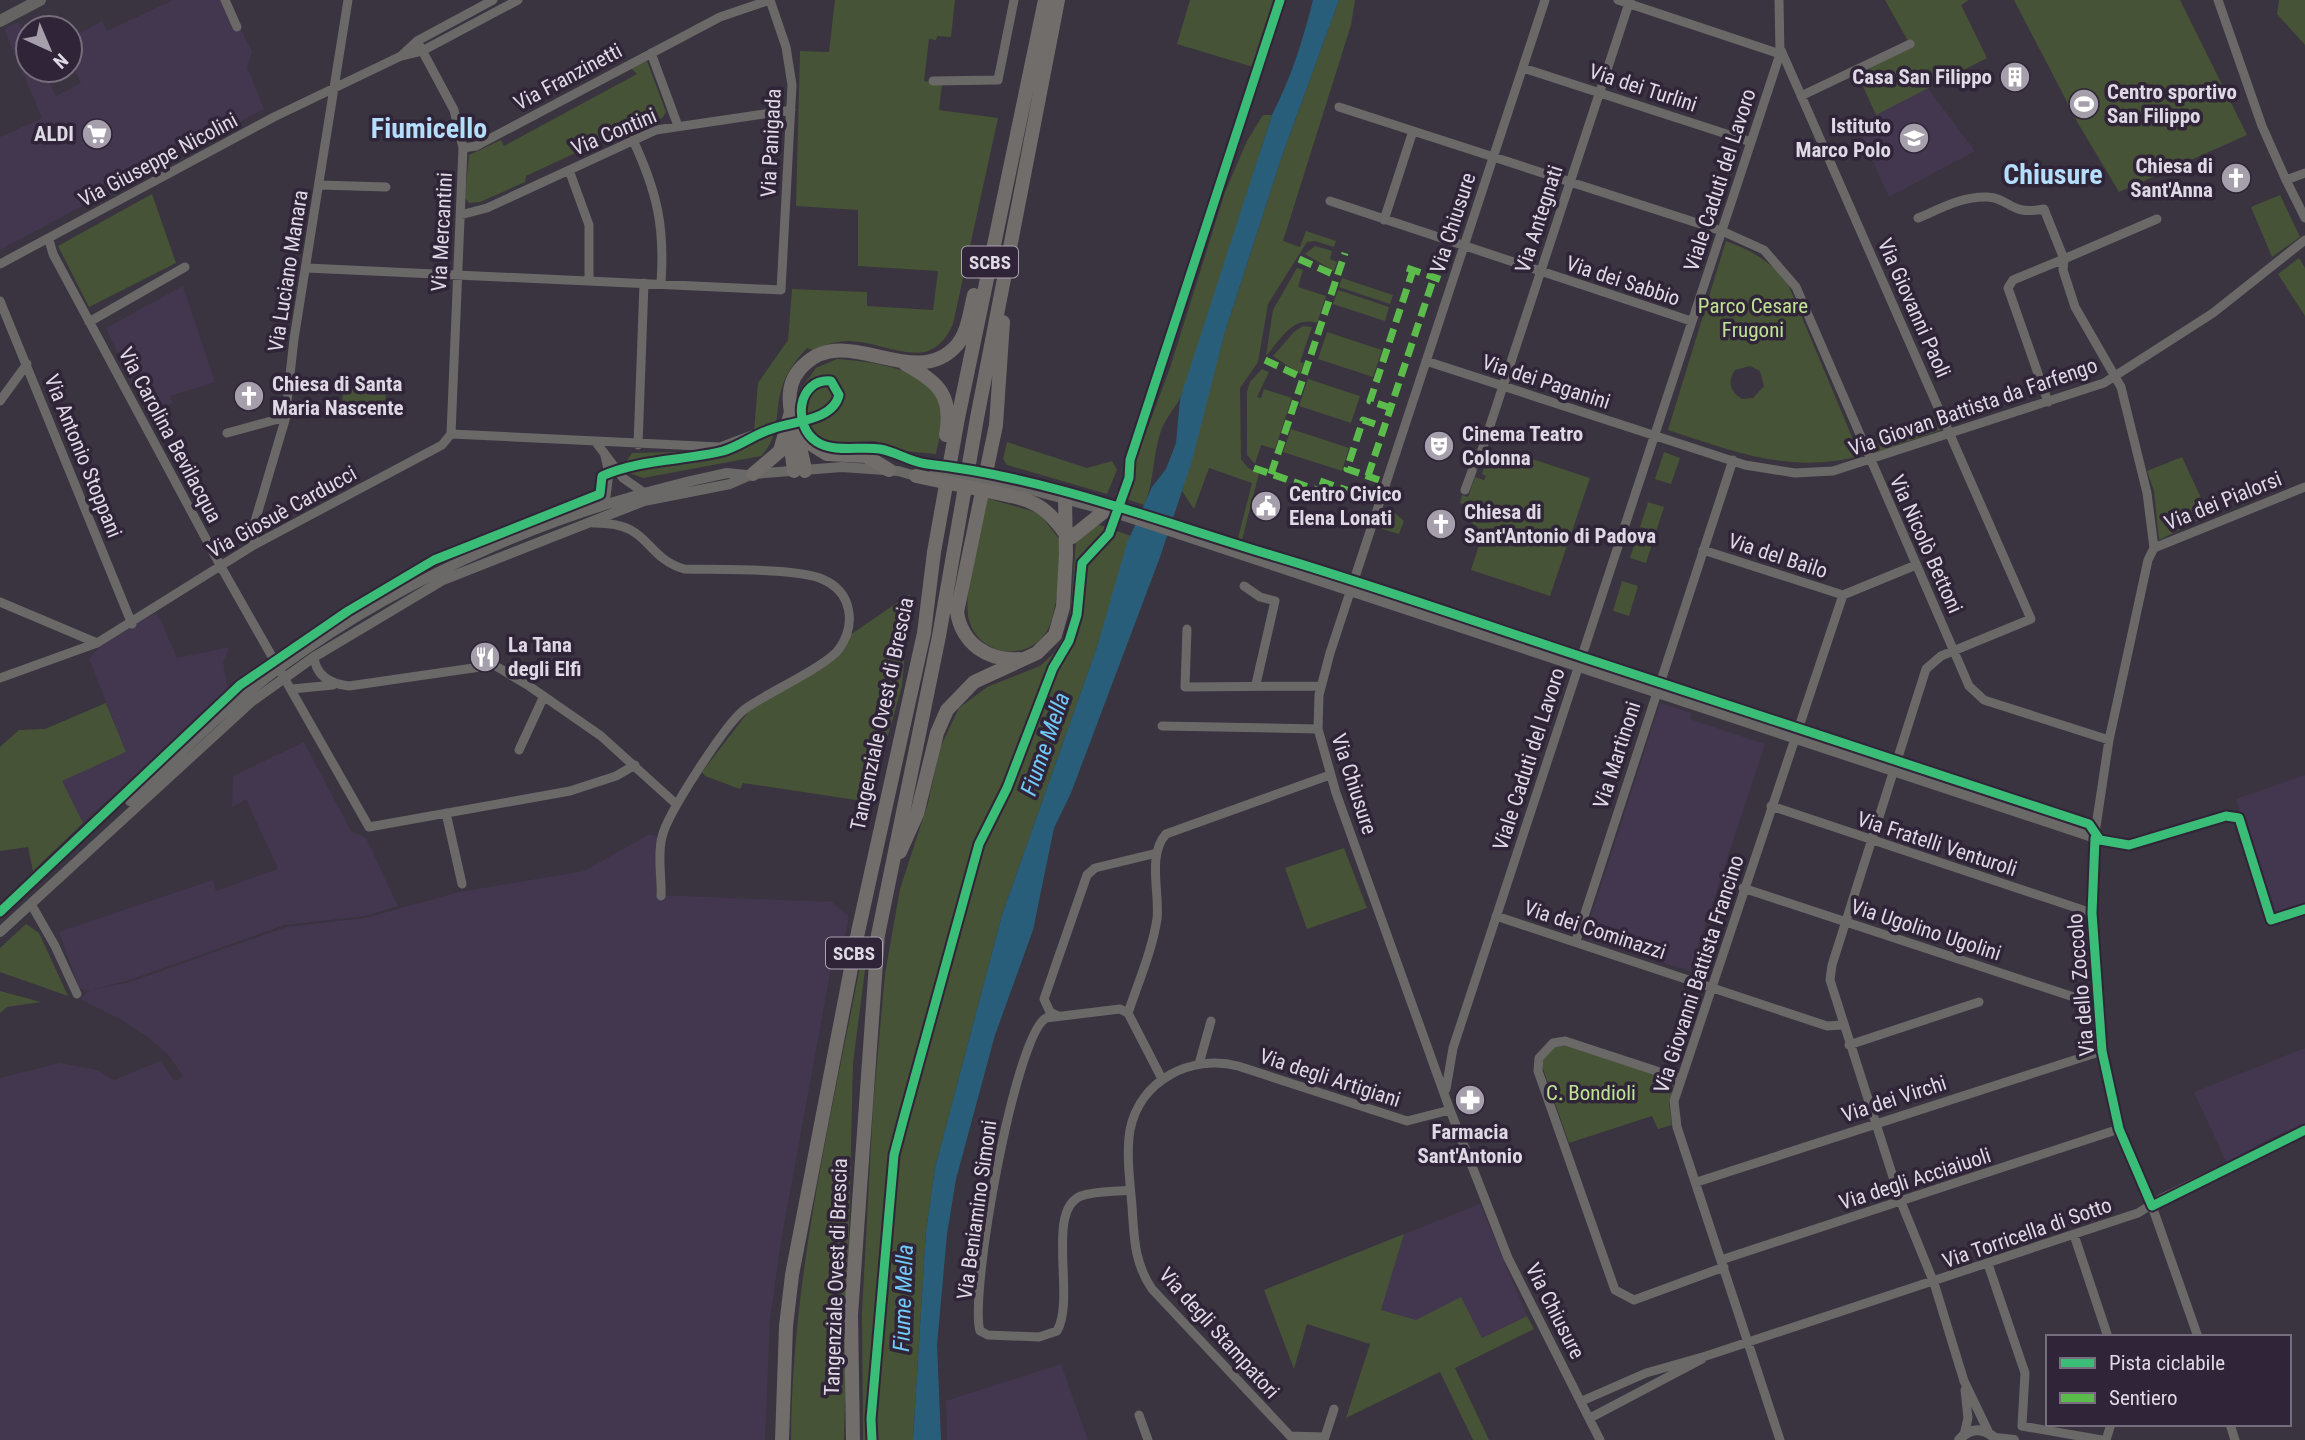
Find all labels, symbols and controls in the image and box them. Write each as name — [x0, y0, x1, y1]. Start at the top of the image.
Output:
north arrow — [14, 14, 84, 84]
street label: Via Franzinetti — [510, 39, 626, 115]
text: N — [48, 49, 73, 73]
street label: Via dei Turlini — [1586, 59, 1700, 117]
building icon: Casa San Filippo — [1998, 60, 2032, 94]
place label: Casa San Filippo — [1852, 65, 1992, 89]
place label: Centro sportivo San Filippo — [2107, 80, 2237, 128]
street label: Viale Caduti del Lavoro — [1679, 86, 1761, 274]
sports icon: Centro sportivo San Filippo — [2067, 87, 2101, 121]
street label: Via Panigada — [756, 88, 786, 198]
street label: Via Contini — [568, 103, 660, 161]
street label: Via Giuseppe Nicolini — [75, 108, 241, 212]
district label: Fiumicello — [371, 112, 487, 145]
place label: Istituto Marco Polo — [1795, 114, 1891, 162]
supermarket icon: ALDI — [80, 117, 114, 151]
school or university icon: Istituto Marco Polo — [1897, 121, 1931, 155]
place label: ALDI — [34, 122, 74, 146]
place label: Chiesa di Sant'Anna — [2130, 154, 2213, 202]
district label: Chiusure — [2003, 158, 2103, 191]
church icon: Chiesa di Sant'Anna — [2219, 161, 2253, 195]
street label: Via Antegnati — [1510, 162, 1568, 276]
street label: Via Chiusure — [1425, 170, 1481, 276]
street label: Via Mercantini — [427, 172, 457, 292]
street label: Via Luciano Manara — [263, 188, 313, 354]
street label: Via Giovanni Paoli — [1873, 235, 1955, 381]
road number: SCBS — [962, 246, 1018, 278]
street label: Via dei Sabbio — [1563, 251, 1683, 311]
park label: Parco Cesare Frugoni — [1698, 294, 1808, 342]
street label: Via Carolina Bevilacqua — [114, 343, 226, 527]
street label: Via dei Paganini — [1479, 350, 1613, 414]
street label: Via Giovan Battista da Farfengo — [1846, 353, 2100, 461]
street label: Via Antonio Stoppani — [39, 371, 127, 541]
place label: Chiesa di Santa Maria Nascente — [272, 372, 404, 420]
church icon: Chiesa di Santa Maria Nascente — [232, 379, 266, 413]
place label: Cinema Teatro Colonna — [1462, 422, 1583, 470]
theatre icon: Cinema Teatro Colonna — [1422, 429, 1456, 463]
street label: Via Giosuè Carducci — [203, 461, 361, 563]
street label: Via dei Pialorsi — [2161, 467, 2285, 535]
street label: Via Nicolò Bettoni — [1885, 471, 1967, 617]
place label: Centro Civico Elena Lonati — [1289, 482, 1402, 530]
public building icon: Centro Civico Elena Lonati — [1249, 489, 1283, 523]
place label: Chiesa di Sant'Antonio di Padova — [1464, 500, 1656, 548]
church icon: Chiesa di Sant'Antonio di Padova — [1424, 507, 1458, 541]
street label: Via del Bailo — [1725, 529, 1831, 583]
street label: Tangenziale Ovest di Brescia — [846, 595, 918, 833]
place label: La Tana degli Elfi — [508, 633, 582, 681]
restaurant icon: La Tana degli Elfi — [468, 640, 502, 674]
street label: Viale Caduti del Lavoro — [1488, 665, 1570, 853]
water label: Fiume Mella — [1015, 689, 1076, 799]
street label: Via Martinoni — [1588, 698, 1646, 812]
street label: Via Chiusure — [1326, 731, 1382, 837]
street label: Via Fratelli Venturoli — [1854, 807, 2020, 881]
street label: Via Giovanni Battista Francino — [1649, 852, 1749, 1096]
street label: Via Ugolino Ugolini — [1848, 894, 2004, 966]
street label: Via dei Cominazzi — [1521, 896, 1669, 964]
street label: Via dello Zoccolo — [2063, 913, 2099, 1057]
road number: SCBS — [826, 937, 882, 968]
street label: Via degli Artigiani — [1256, 1044, 1404, 1112]
street label: Via dei Virchi — [1839, 1071, 1949, 1127]
park label: C. Bondioli — [1546, 1081, 1636, 1105]
pharmacy icon: Farmacia Sant'Antonio — [1453, 1083, 1487, 1117]
street label: Via Beniamino Simoni — [953, 1119, 1001, 1301]
place label: Farmacia Sant'Antonio — [1417, 1120, 1523, 1168]
street label: Via degli Acciaiuoli — [1836, 1143, 1994, 1215]
street label: Tangenziale Ovest di Brescia — [820, 1158, 852, 1396]
street label: Via Torricella di Sotto — [1939, 1193, 2115, 1273]
water label: Fiume Mella — [888, 1244, 919, 1352]
street label: Via Chiusure — [1521, 1259, 1589, 1363]
street label: Via degli Stampatori — [1154, 1263, 1284, 1403]
legend — [2046, 1335, 2291, 1426]
text: Pista ciclabile — [2109, 1351, 2225, 1375]
text: Sentiero — [2109, 1386, 2178, 1410]

